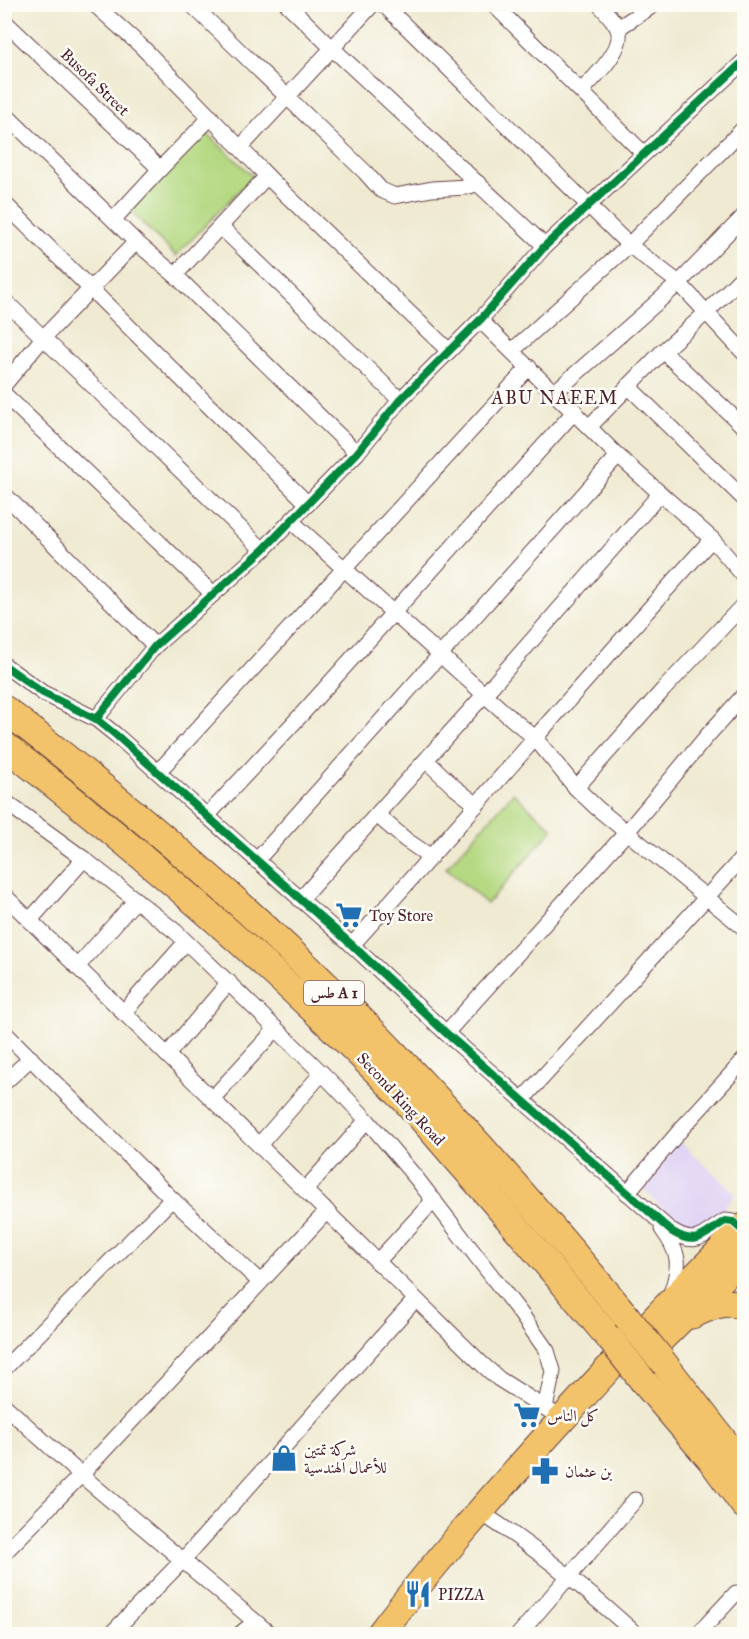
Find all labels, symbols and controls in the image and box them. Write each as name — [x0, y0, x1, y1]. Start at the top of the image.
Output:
street label: Busofa Street — [57, 44, 134, 120]
district label: ABU NAEEM — [490, 387, 619, 409]
supermarket icon: Toy Store — [334, 900, 364, 930]
place label: Toy Store — [369, 906, 434, 925]
road number: طس A 1 — [304, 981, 364, 1005]
street label: Second Ring Road — [352, 1049, 449, 1150]
supermarket icon: كل الناس — [512, 1400, 542, 1430]
place label: كل الناس — [547, 1406, 599, 1427]
place label: شركة تمتين للأعمال الهندسية — [304, 1440, 387, 1477]
shop icon: شركة تمتين للأعمال الهندسية — [269, 1443, 299, 1473]
pharmacy icon: بن عثمان — [530, 1456, 560, 1486]
place label: بن عثمان — [565, 1462, 612, 1482]
restaurant icon: PIZZA — [403, 1579, 433, 1609]
place label: PIZZA — [438, 1585, 485, 1604]

